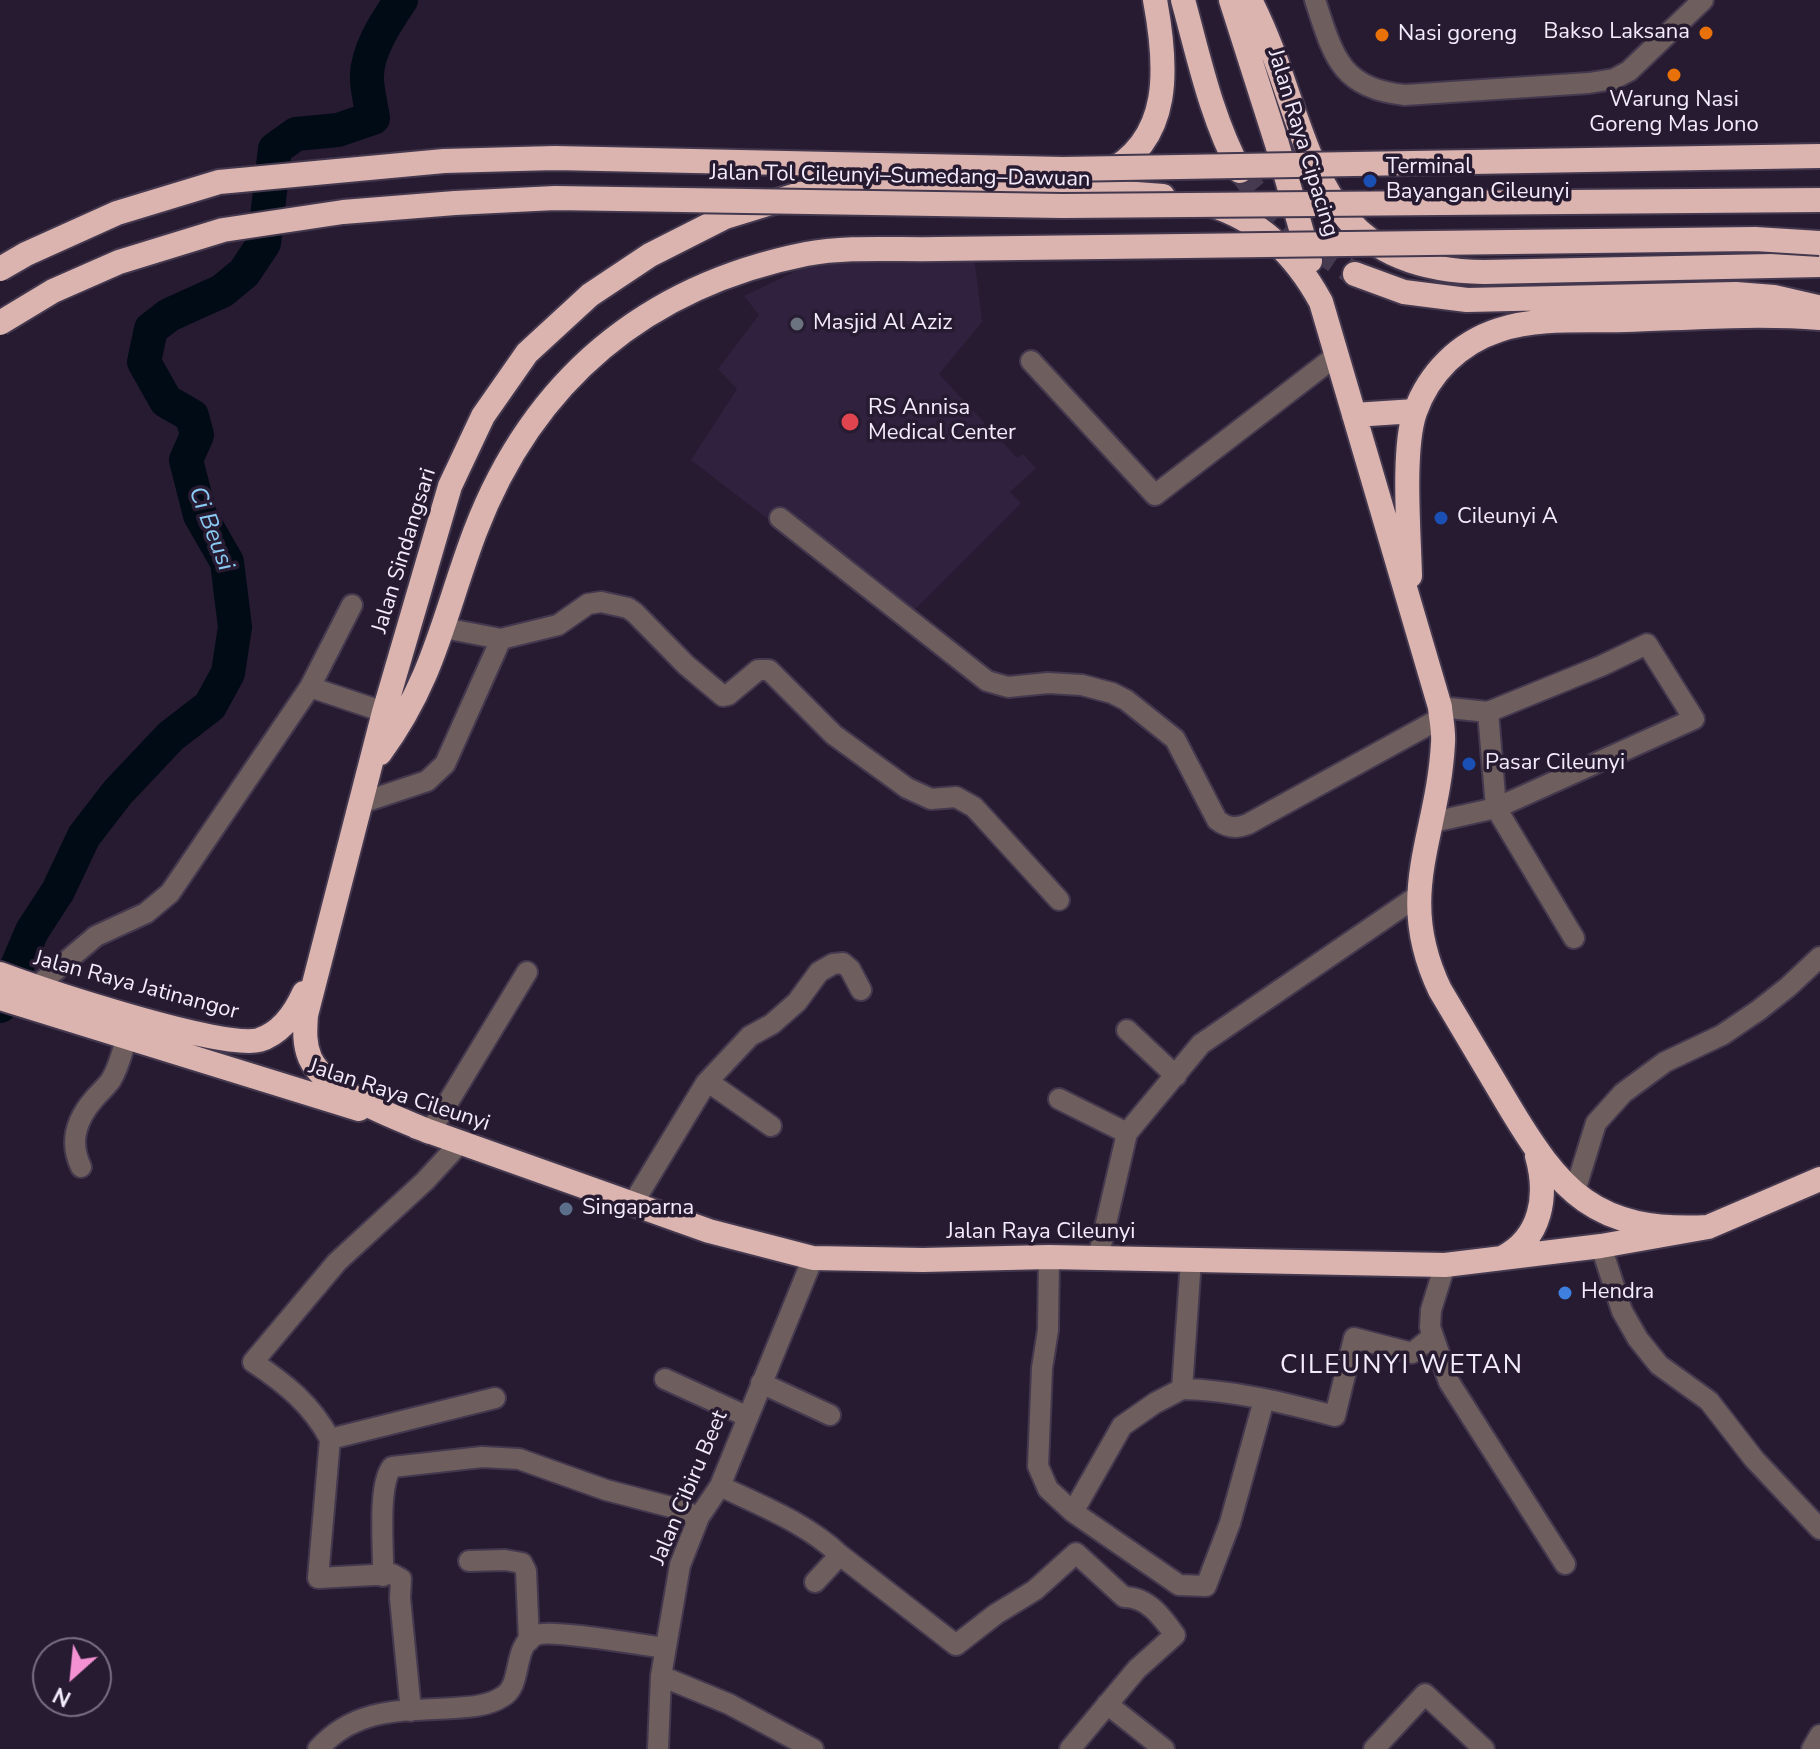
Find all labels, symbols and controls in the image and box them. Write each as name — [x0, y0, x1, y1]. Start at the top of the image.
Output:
place label: Bakso Laksana — [1543, 20, 1690, 46]
place label: Nasi goreng — [1398, 22, 1517, 48]
marker: Bakso Laksana — [1697, 24, 1715, 42]
marker: Nasi goreng — [1373, 26, 1391, 44]
street label: Jalan Raya Cipacing — [1261, 46, 1343, 240]
marker: Warung Nasi Goreng Mas Jono — [1665, 66, 1683, 84]
place label: Warung Nasi Goreng Mas Jono — [1589, 88, 1759, 140]
place label: Terminal Bayangan Cileunyi — [1386, 155, 1570, 206]
street label: Jalan Tol Cileunyi–Sumedang–Dawuan — [709, 160, 1091, 194]
marker: Terminal Bayangan Cileunyi — [1361, 172, 1379, 190]
place label: Masjid Al Aziz — [813, 311, 953, 337]
marker: Masjid Al Aziz — [788, 315, 806, 333]
place label: RS Annisa Medical Center — [868, 396, 1016, 448]
marker: RS Annisa Medical Center — [839, 411, 861, 433]
street label: Jalan Sindangsari — [367, 465, 443, 637]
water label: Ci Beusi — [181, 483, 239, 575]
place label: Cileunyi A — [1457, 505, 1558, 531]
marker: Cileunyi A — [1432, 509, 1450, 527]
place label: Pasar Cileunyi — [1485, 751, 1625, 777]
marker: Pasar Cileunyi — [1460, 755, 1478, 773]
street label: Jalan Raya Jatinangor — [31, 946, 241, 1026]
street label: Jalan Raya Cileunyi — [305, 1054, 493, 1138]
place label: Singaparna — [582, 1196, 694, 1222]
marker: Singaparna — [557, 1200, 575, 1218]
street label: Jalan Raya Cileunyi — [947, 1220, 1135, 1246]
place label: Hendra — [1581, 1280, 1654, 1306]
marker: Hendra — [1556, 1284, 1574, 1302]
district label: CILEUNYI WETAN — [1280, 1351, 1524, 1383]
street label: Jalan Cibiru Beet — [646, 1407, 734, 1569]
north arrow — [32, 1637, 112, 1717]
text: N — [48, 1679, 76, 1714]

